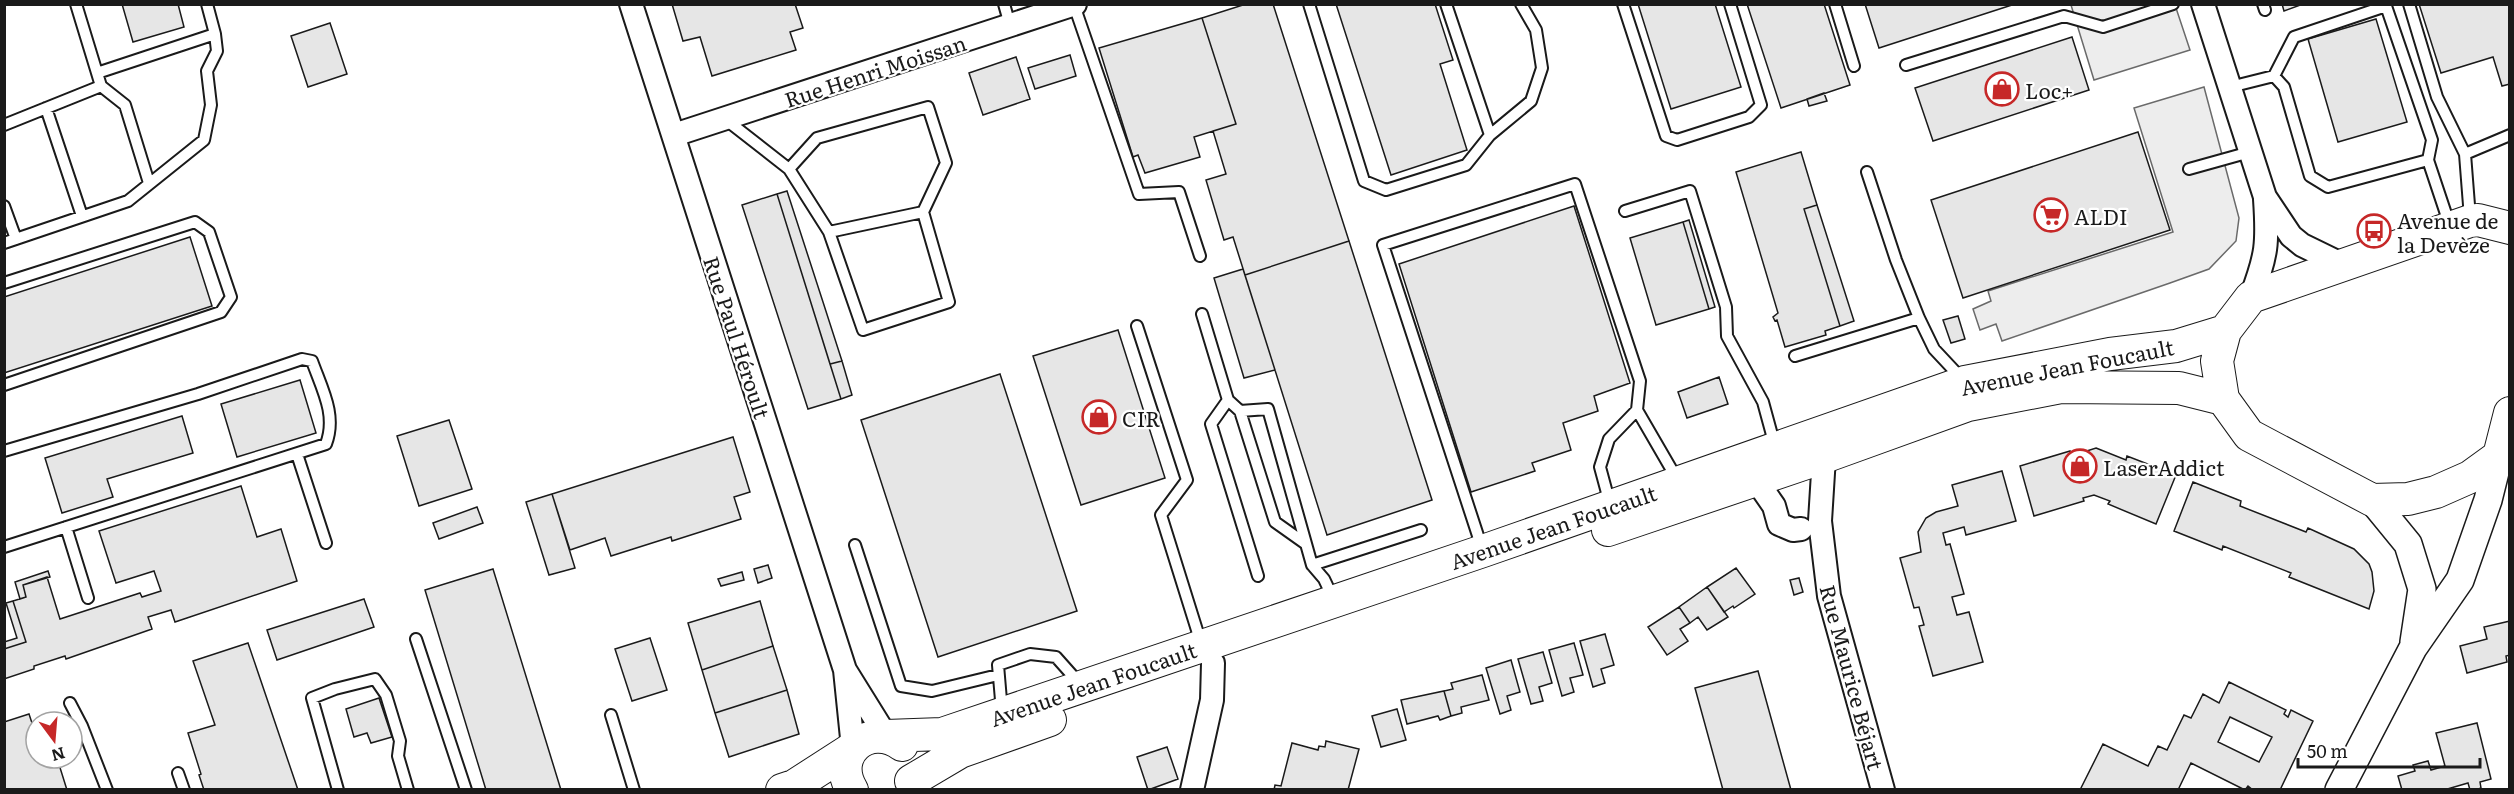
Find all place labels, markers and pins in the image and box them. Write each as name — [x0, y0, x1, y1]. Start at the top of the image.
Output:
shop icon: Loc+ — [1984, 71, 2020, 107]
place label: Loc+ — [2025, 74, 2073, 105]
supermarket icon: ALDI — [2033, 197, 2069, 233]
place label: ALDI — [2074, 200, 2127, 231]
place label: Avenue de la Devèze — [2397, 204, 2499, 259]
bus stop icon: Avenue de la Devèze — [2356, 213, 2392, 249]
shop icon: CIR — [1081, 399, 1117, 435]
place label: CIR — [1122, 402, 1161, 433]
shop icon: LaserAddict — [2062, 448, 2098, 484]
place label: LaserAddict — [2103, 451, 2225, 482]

